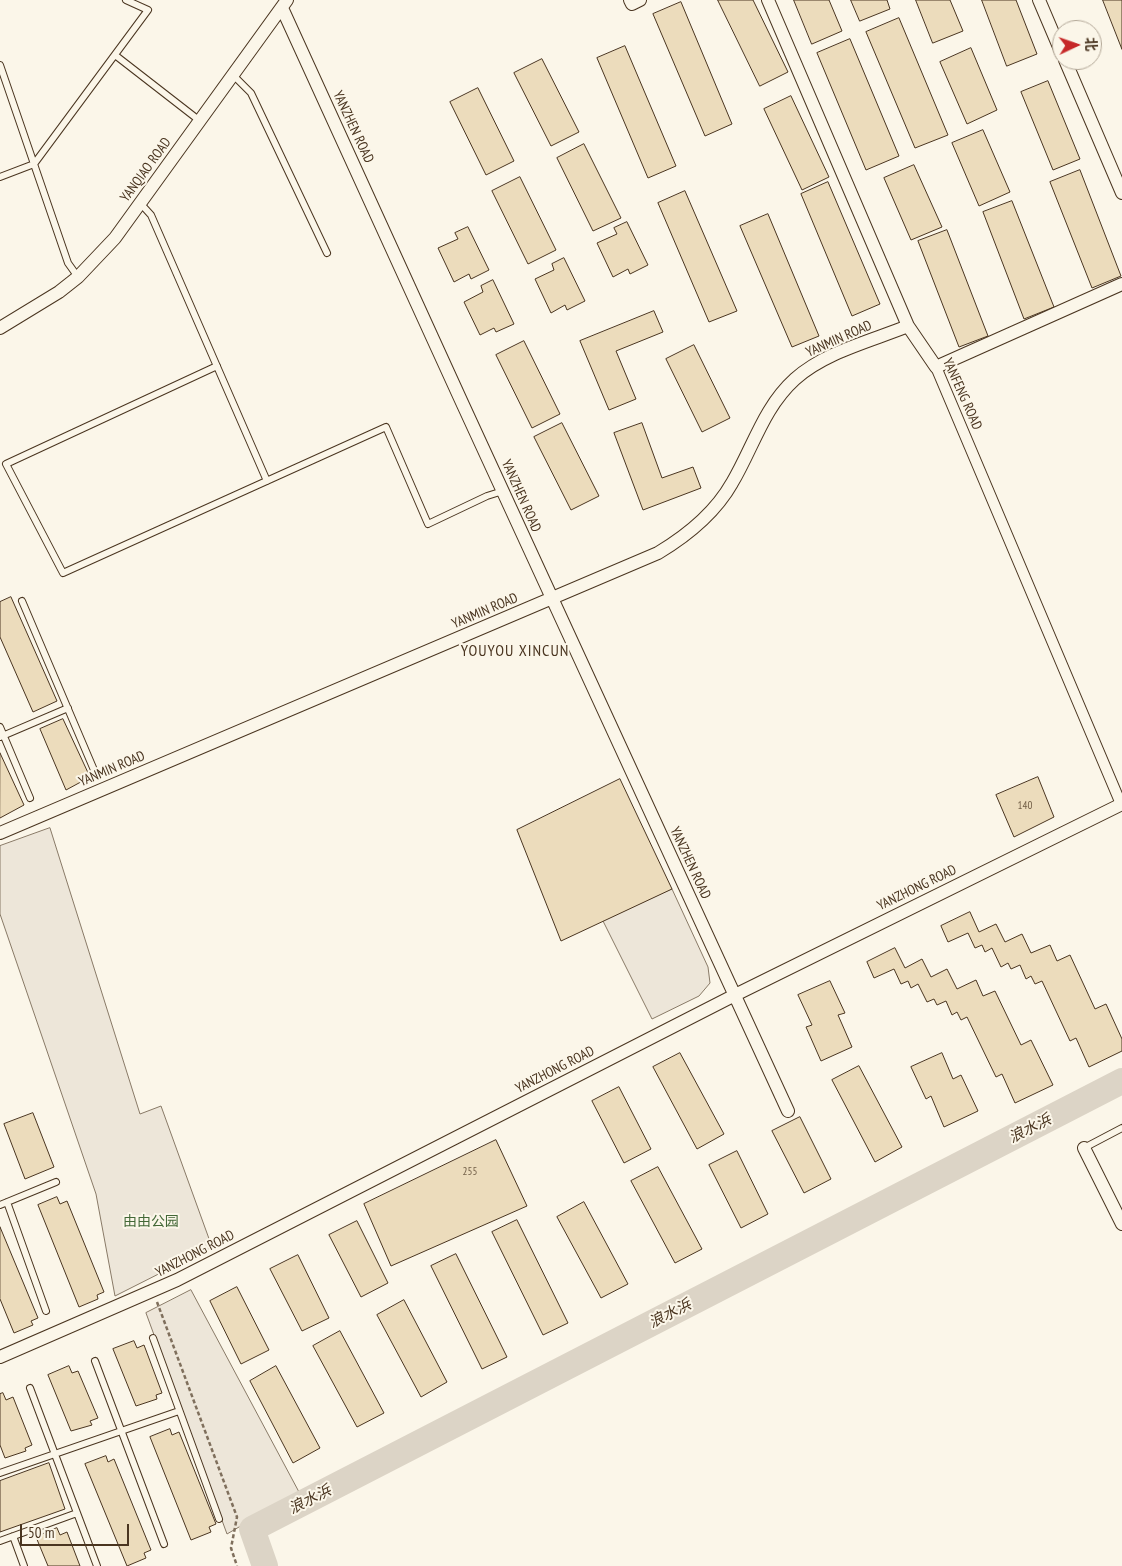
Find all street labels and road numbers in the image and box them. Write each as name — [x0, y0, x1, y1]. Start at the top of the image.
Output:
street label: YANZHEN ROAD — [329, 88, 377, 166]
street label: YANQIAO ROAD — [117, 135, 175, 205]
street label: YANMIN ROAD — [804, 317, 874, 361]
street label: YANFENG ROAD — [939, 356, 985, 432]
street label: YANZHEN ROAD — [498, 457, 544, 535]
street label: YANMIN ROAD — [449, 590, 521, 632]
street label: YANMIN ROAD — [76, 748, 148, 790]
street label: YANZHEN ROAD — [666, 824, 714, 902]
street label: YANZHONG ROAD — [875, 862, 959, 914]
street label: YANZHONG ROAD — [513, 1043, 597, 1097]
street label: YANZHONG ROAD — [153, 1227, 237, 1281]

